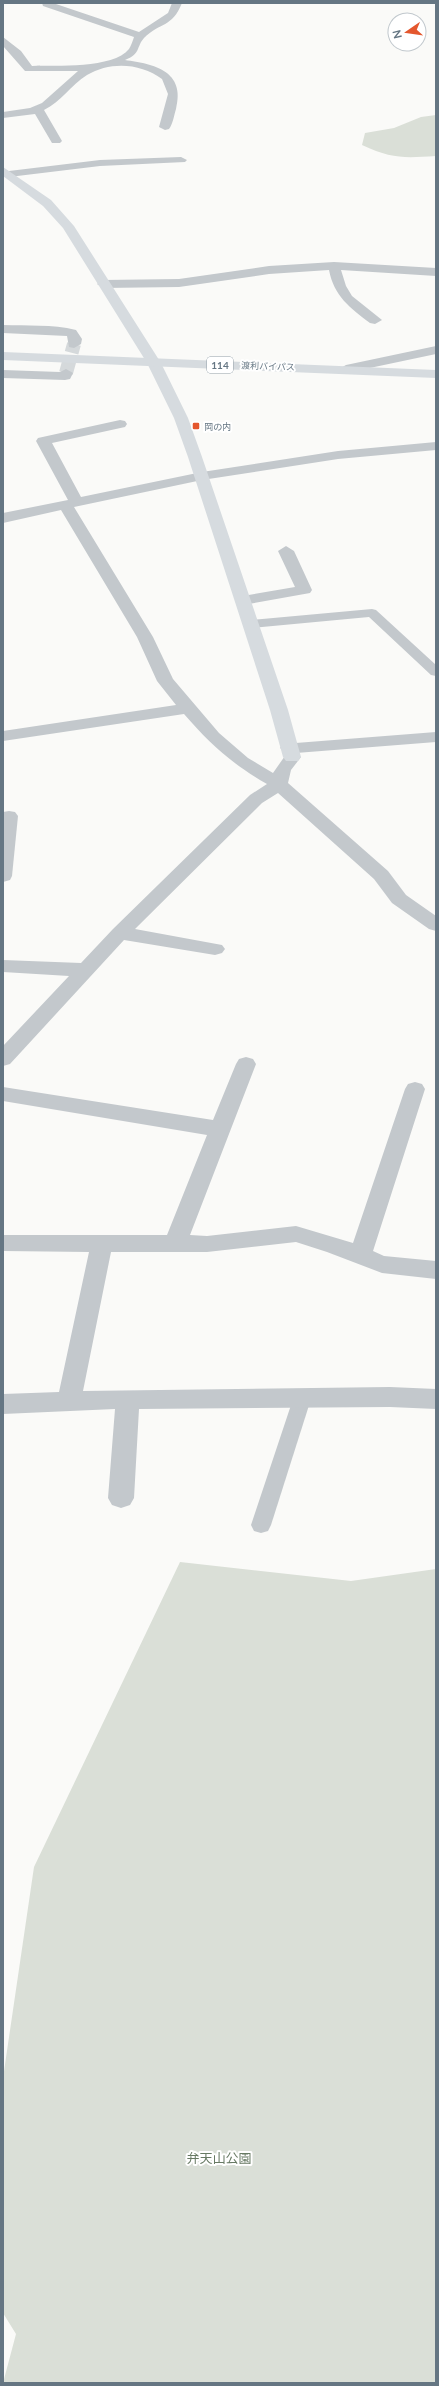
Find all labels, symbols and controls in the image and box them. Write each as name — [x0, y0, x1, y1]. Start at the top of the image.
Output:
north arrow — [387, 12, 427, 52]
text: N — [389, 29, 404, 40]
road number: 114 — [207, 357, 233, 373]
street label: 渡利バイパス — [241, 360, 295, 372]
marker: 岡の内 — [191, 421, 201, 431]
place label: 岡の内 — [204, 421, 231, 432]
park label: 弁天山公園 — [186, 2150, 252, 2166]

